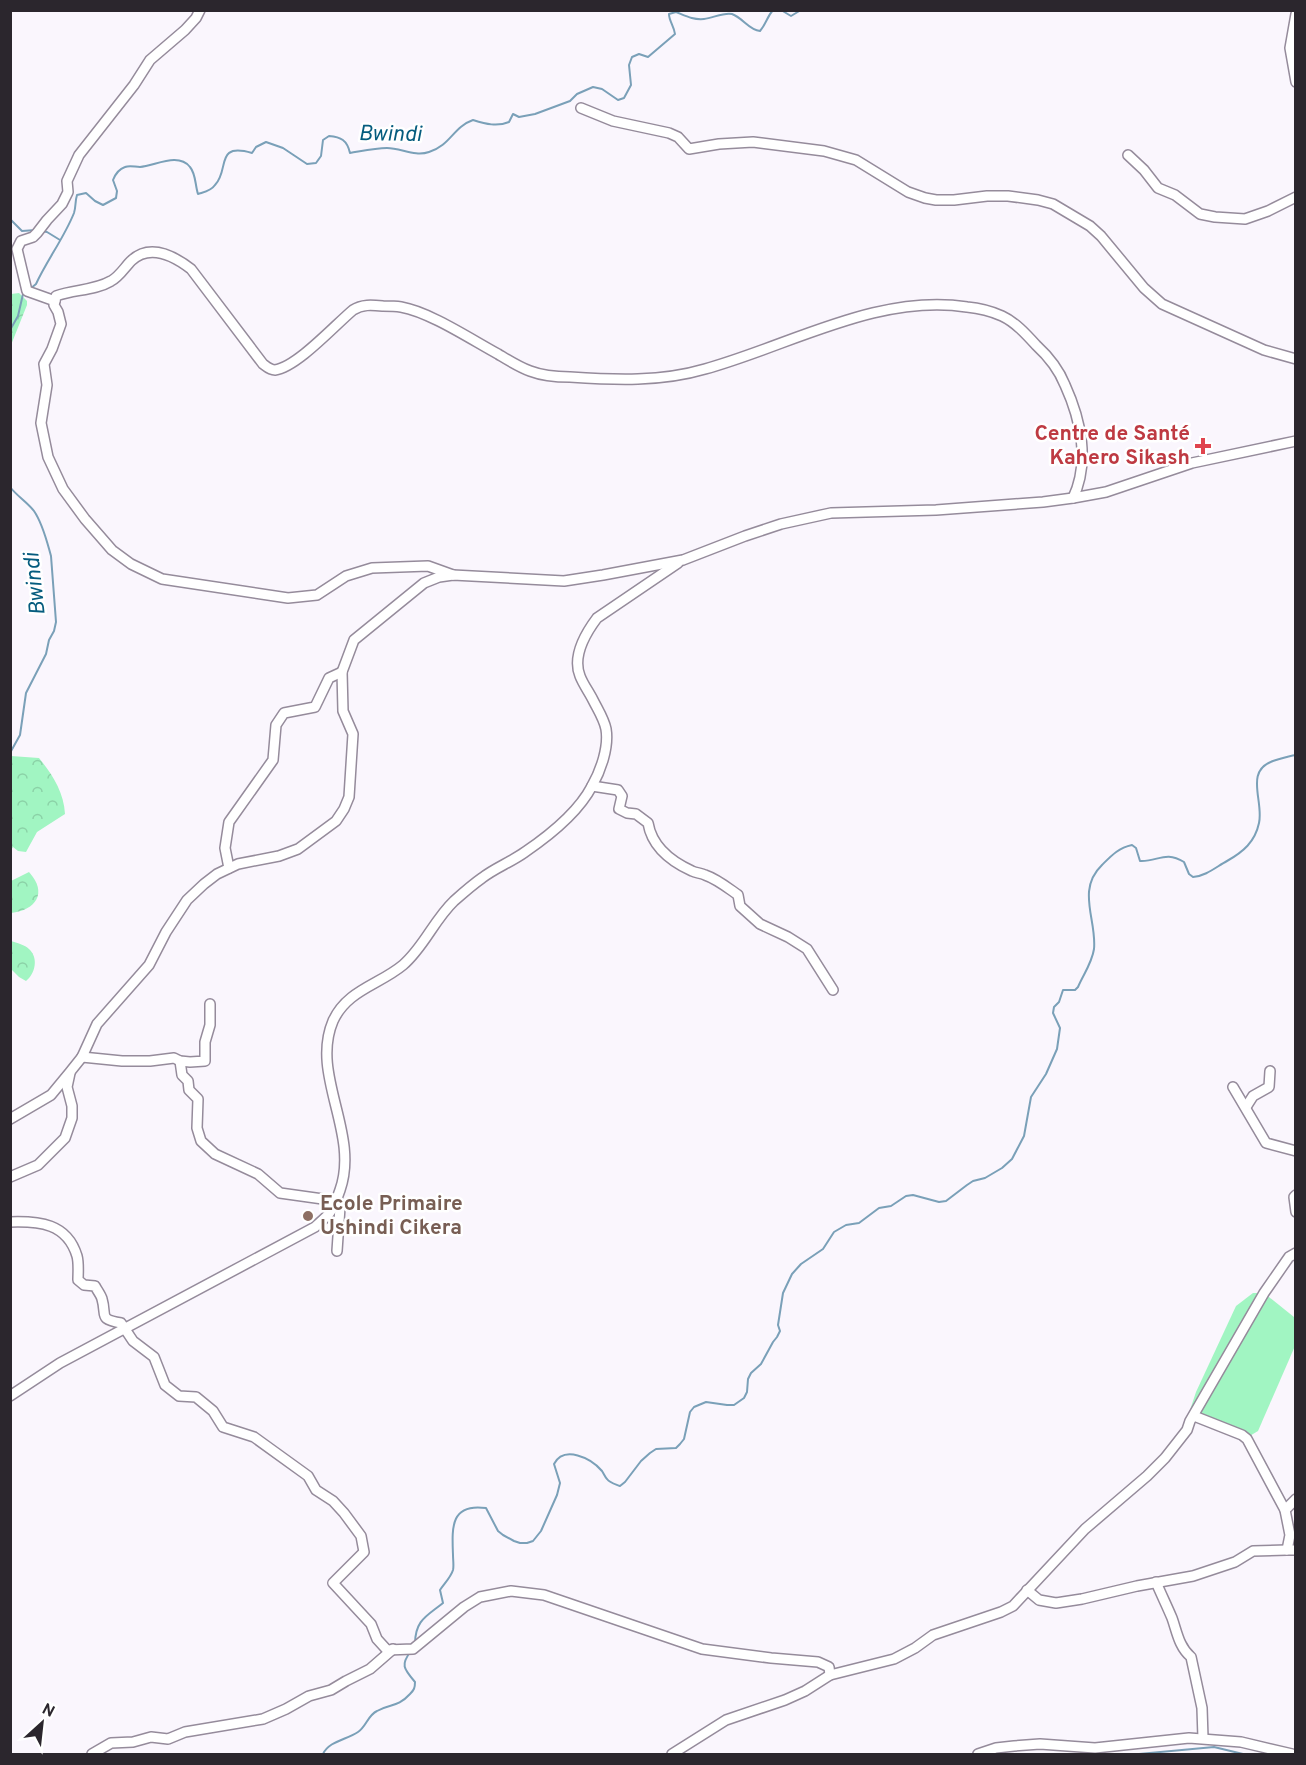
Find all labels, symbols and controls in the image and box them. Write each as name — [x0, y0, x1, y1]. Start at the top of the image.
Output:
water label: Bwindi — [358, 121, 423, 149]
place label: Centre de Santé Kahero Sikash — [1035, 421, 1190, 472]
marker: Centre de Santé Kahero Sikash — [1194, 437, 1212, 455]
water label: Bwindi — [19, 550, 53, 617]
place label: Ecole Primaire Ushindi Cikera — [320, 1191, 463, 1242]
marker: Ecole Primaire Ushindi Cikera — [301, 1209, 315, 1223]
north arrow — [12, 1693, 72, 1753]
text: N — [38, 1700, 58, 1723]

